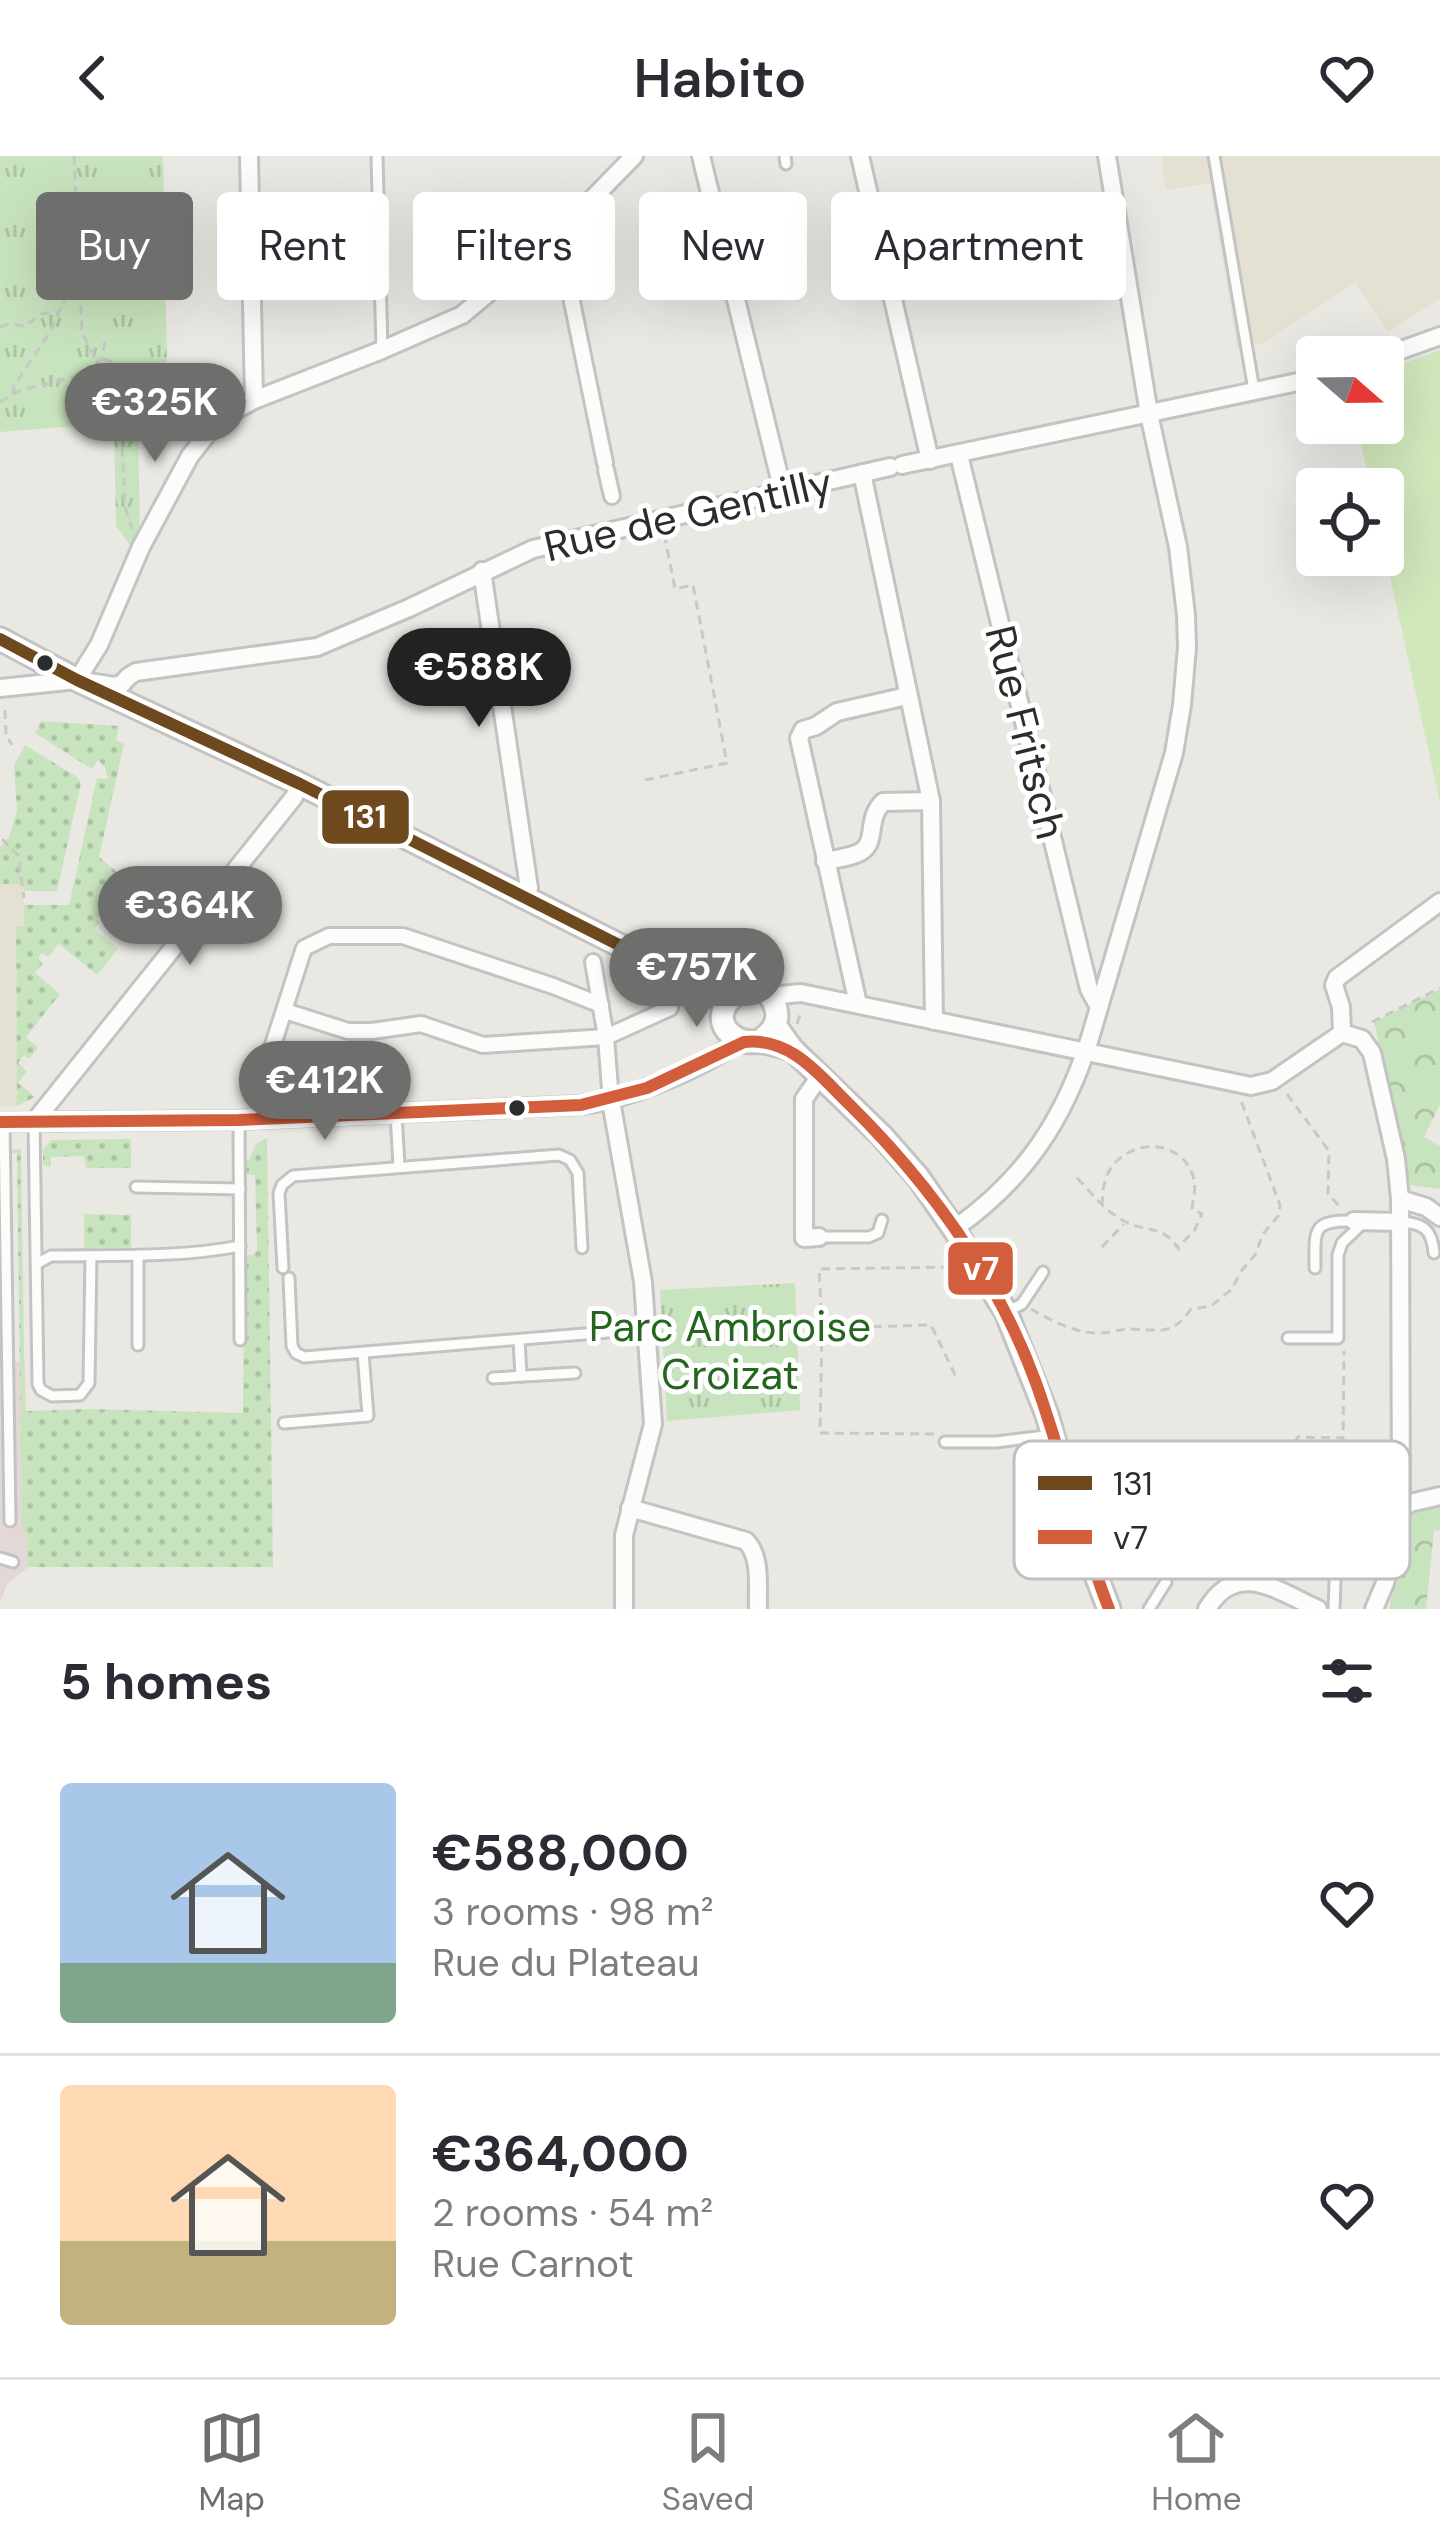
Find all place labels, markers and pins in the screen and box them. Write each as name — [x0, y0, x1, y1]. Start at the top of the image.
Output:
pin: €325K — [71, 363, 239, 465]
pin: €588K — [395, 628, 563, 730]
unlabelled marker — [34, 652, 56, 674]
pin: €364K — [106, 866, 274, 968]
pin: €757K — [613, 928, 781, 1030]
pin: €412K — [241, 1041, 409, 1143]
unlabelled marker — [506, 1097, 528, 1119]

